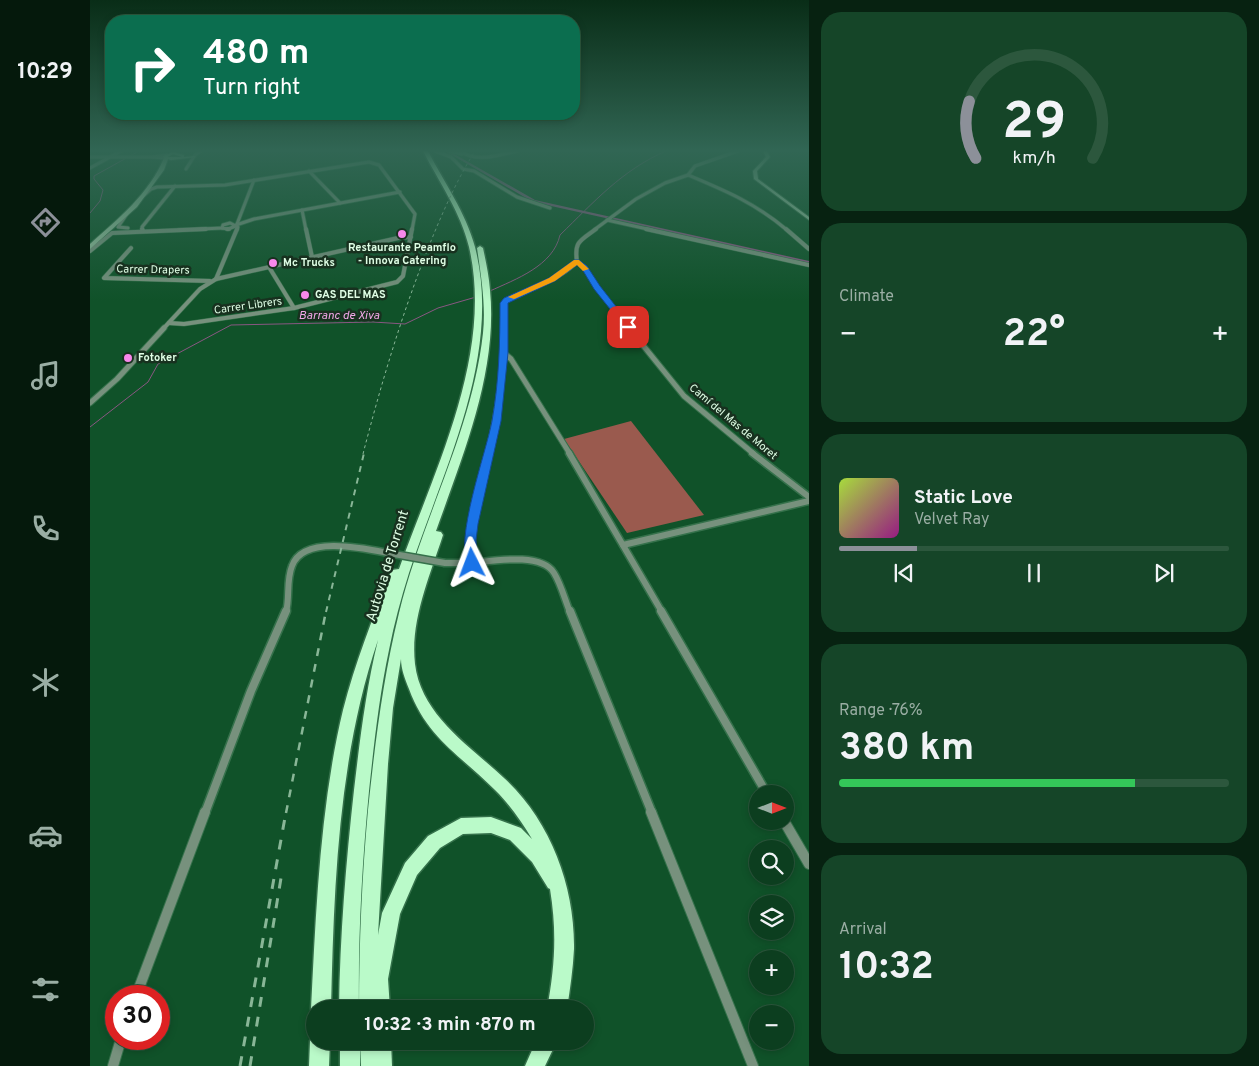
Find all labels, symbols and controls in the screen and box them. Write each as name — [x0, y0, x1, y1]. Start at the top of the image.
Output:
text: 480 m — [203, 32, 309, 76]
icon: right — [120, 35, 185, 100]
text: 10:29 — [17, 59, 73, 86]
text: Turn right — [203, 75, 300, 102]
text: 29 — [1002, 91, 1066, 157]
text: km/h — [1012, 147, 1056, 170]
icon: directions — [28, 205, 63, 240]
marker: Restaurante Peamflo - Innova Catering — [396, 228, 408, 240]
place label: Restaurante Peamflo - Innova Catering — [348, 241, 456, 268]
place label: Mc Trucks — [283, 256, 335, 270]
marker: Mc Trucks — [267, 257, 279, 269]
street label: Carrer Drapers — [116, 262, 190, 278]
text: Climate — [839, 287, 894, 307]
place label: GAS DEL MAS — [315, 288, 386, 302]
marker: GAS DEL MAS — [299, 289, 311, 301]
street label: Carrer Librers — [213, 294, 283, 318]
pin — [607, 306, 649, 348]
water label: Barranc de Xiva — [299, 308, 380, 324]
text: 22° — [1003, 311, 1065, 360]
icon: arrive — [614, 313, 642, 341]
text: − — [839, 318, 857, 354]
text: + — [1211, 318, 1229, 354]
place label: Fotoker — [138, 351, 177, 365]
marker: Fotoker — [122, 352, 134, 364]
icon: music — [28, 358, 63, 393]
street label: Camí del Mas de Moret — [686, 381, 780, 463]
text: Static Love — [914, 486, 1013, 510]
street label: Autovia de Torrent — [363, 508, 413, 624]
text: Velvet Ray — [914, 510, 989, 530]
icon: phone — [28, 511, 63, 546]
position arrow — [445, 536, 497, 588]
icon: previous — [890, 559, 918, 587]
icon: pause — [1020, 559, 1048, 587]
icon: next — [1150, 559, 1178, 587]
icon: climate — [28, 665, 63, 700]
text: Range · 76% — [839, 701, 923, 721]
text: 380 km — [839, 725, 974, 774]
north arrow — [749, 785, 794, 830]
map controls — [749, 785, 794, 1050]
icon: car — [28, 818, 63, 853]
button: search — [749, 840, 794, 885]
button: layers — [749, 895, 794, 940]
text: Arrival — [839, 920, 887, 940]
text: 10:32 — [839, 944, 934, 993]
button: + — [749, 950, 794, 995]
icon: filters — [28, 972, 63, 1007]
speed limit sign: 30 — [105, 985, 170, 1050]
button: − — [749, 1005, 794, 1050]
text: 10:32 · 3 min · 870 m — [364, 1013, 536, 1037]

